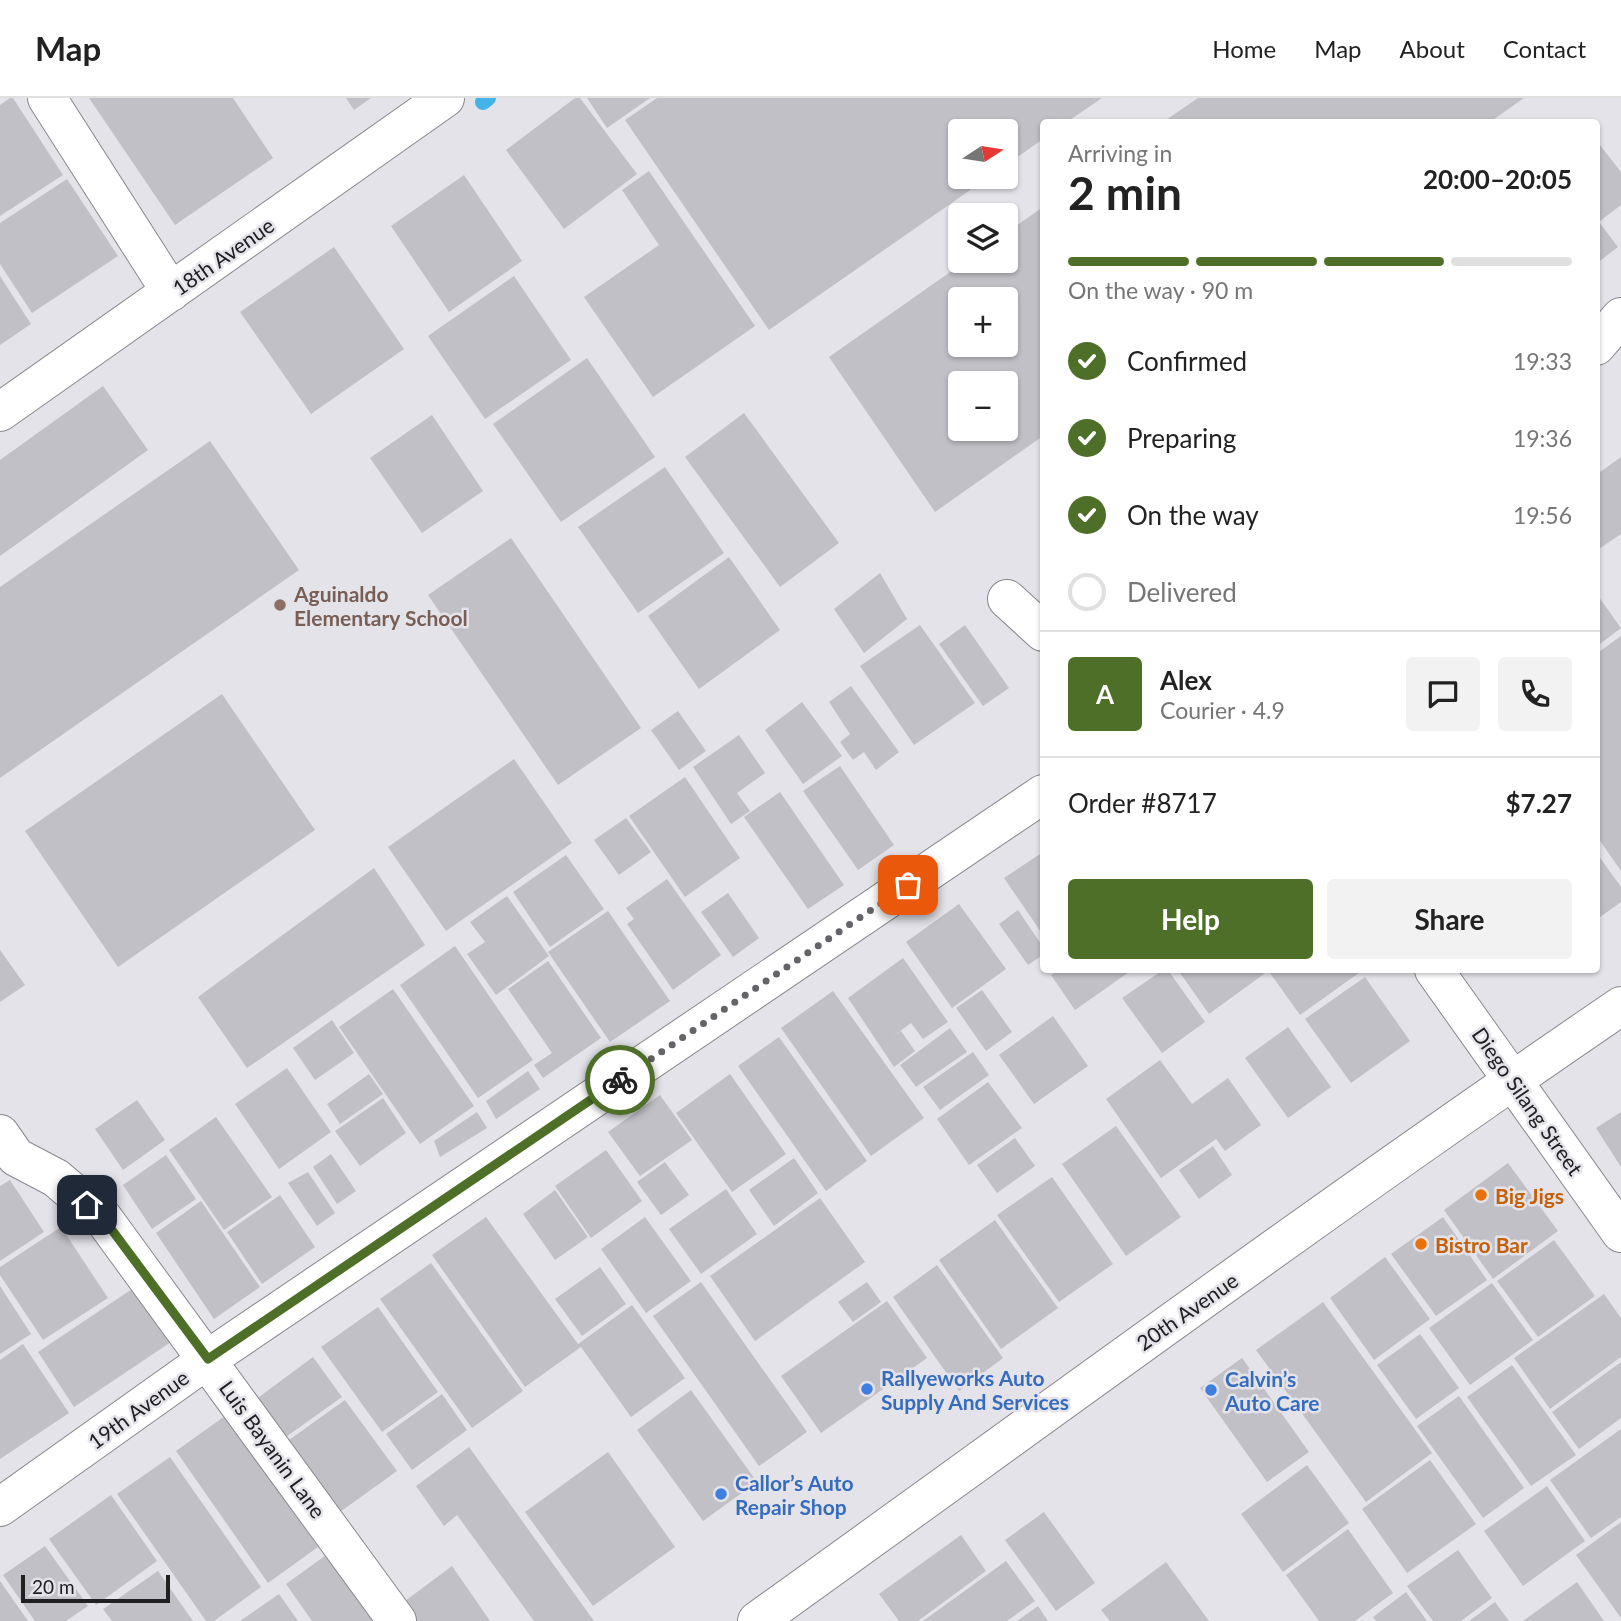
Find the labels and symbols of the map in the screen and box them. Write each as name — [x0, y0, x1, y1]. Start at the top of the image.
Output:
north arrow — [948, 119, 1018, 189]
street label: 18th Avenue — [168, 212, 278, 300]
place label: Aguinaldo Elementary School — [293, 581, 468, 630]
marker: Aguinaldo Elementary School — [272, 597, 288, 613]
pin — [878, 855, 938, 915]
street label: Diego Silang Street — [1468, 1022, 1589, 1180]
courier — [585, 1045, 655, 1115]
pin — [57, 1175, 117, 1235]
place label: Big Jigs — [1495, 1183, 1564, 1208]
marker: Big Jigs — [1473, 1187, 1489, 1203]
place label: Bistro Bar — [1435, 1232, 1528, 1257]
marker: Bistro Bar — [1413, 1236, 1429, 1252]
street label: 20th Avenue — [1132, 1267, 1242, 1355]
street label: 19th Avenue — [83, 1364, 193, 1454]
place label: Rallyeworks Auto Supply And Services — [881, 1365, 1069, 1414]
place label: Calvin’s Auto Care — [1224, 1366, 1319, 1415]
street label: Luis Bayanin Lane — [215, 1375, 331, 1523]
marker: Rallyeworks Auto Supply And Services — [859, 1381, 875, 1397]
marker: Calvin’s Auto Care — [1203, 1382, 1219, 1398]
place label: Callor’s Auto Repair Shop — [735, 1470, 854, 1519]
marker: Callor’s Auto Repair Shop — [713, 1486, 729, 1502]
scale bar — [21, 1572, 170, 1604]

